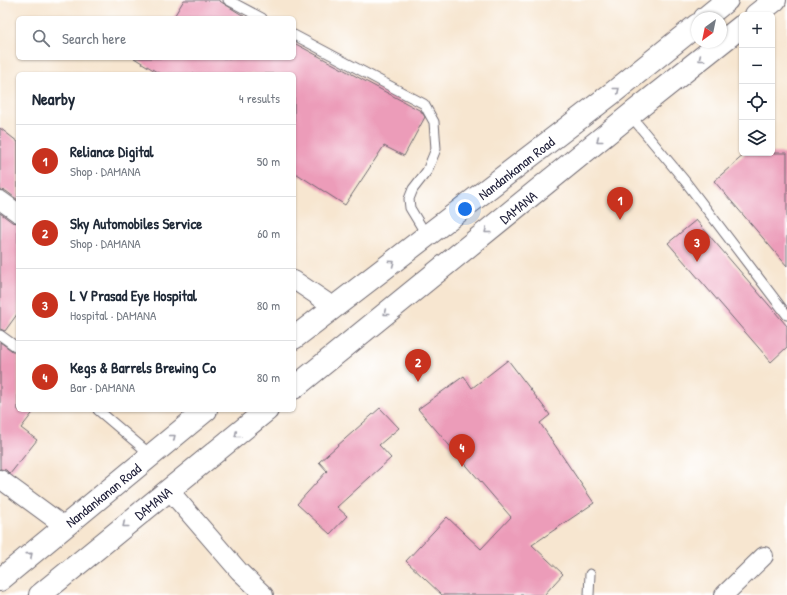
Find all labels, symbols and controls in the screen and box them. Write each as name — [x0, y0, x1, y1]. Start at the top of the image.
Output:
north arrow — [691, 12, 727, 48]
map controls — [739, 12, 775, 156]
button: + — [739, 12, 775, 48]
search box — [16, 16, 296, 60]
icon: search — [30, 27, 52, 49]
text: Search here — [62, 28, 126, 49]
button: − — [739, 48, 775, 84]
one-way arrow — [698, 54, 705, 61]
button: locate — [739, 84, 775, 120]
text: Nearby — [32, 87, 75, 110]
one-way arrow — [612, 88, 619, 95]
text: 4 results — [239, 89, 280, 107]
button: layers — [739, 120, 775, 156]
street label: Nandankanan Road — [474, 132, 559, 204]
one-way arrow — [596, 136, 604, 143]
text: Reliance Digital — [70, 141, 154, 162]
text: 1 — [43, 152, 47, 170]
text: 50 m — [257, 152, 280, 170]
text: Shop · DAMANA — [70, 162, 141, 180]
street label: DAMANA — [495, 186, 541, 228]
pin: 1 — [607, 187, 633, 220]
your location — [455, 199, 475, 219]
text: Sky Automobiles Service — [70, 213, 202, 234]
text: 2 — [42, 224, 48, 242]
text: 60 m — [257, 224, 280, 242]
one-way arrow — [485, 227, 492, 234]
pin: 3 — [684, 229, 710, 262]
text: Shop · DAMANA — [70, 234, 141, 252]
one-way arrow — [387, 261, 394, 268]
text: L V Prasad Eye Hospital — [70, 285, 197, 306]
text: 3 — [42, 296, 48, 314]
text: 80 m — [257, 296, 280, 314]
text: Hospital · DAMANA — [70, 306, 156, 324]
one-way arrow — [384, 309, 391, 316]
pin: 2 — [405, 349, 431, 382]
text: Kegs & Barrels Brewing Co — [70, 357, 216, 378]
text: 4 — [43, 368, 47, 386]
text: 80 m — [257, 368, 280, 386]
text: Bar · DAMANA — [70, 378, 135, 396]
one-way arrow — [234, 430, 242, 437]
one-way arrow — [169, 434, 176, 441]
pin: 4 — [449, 434, 475, 467]
street label: Nandankanan Road — [61, 458, 145, 531]
street label: DAMANA — [130, 482, 176, 524]
one-way arrow — [123, 521, 130, 528]
one-way arrow — [25, 552, 32, 559]

